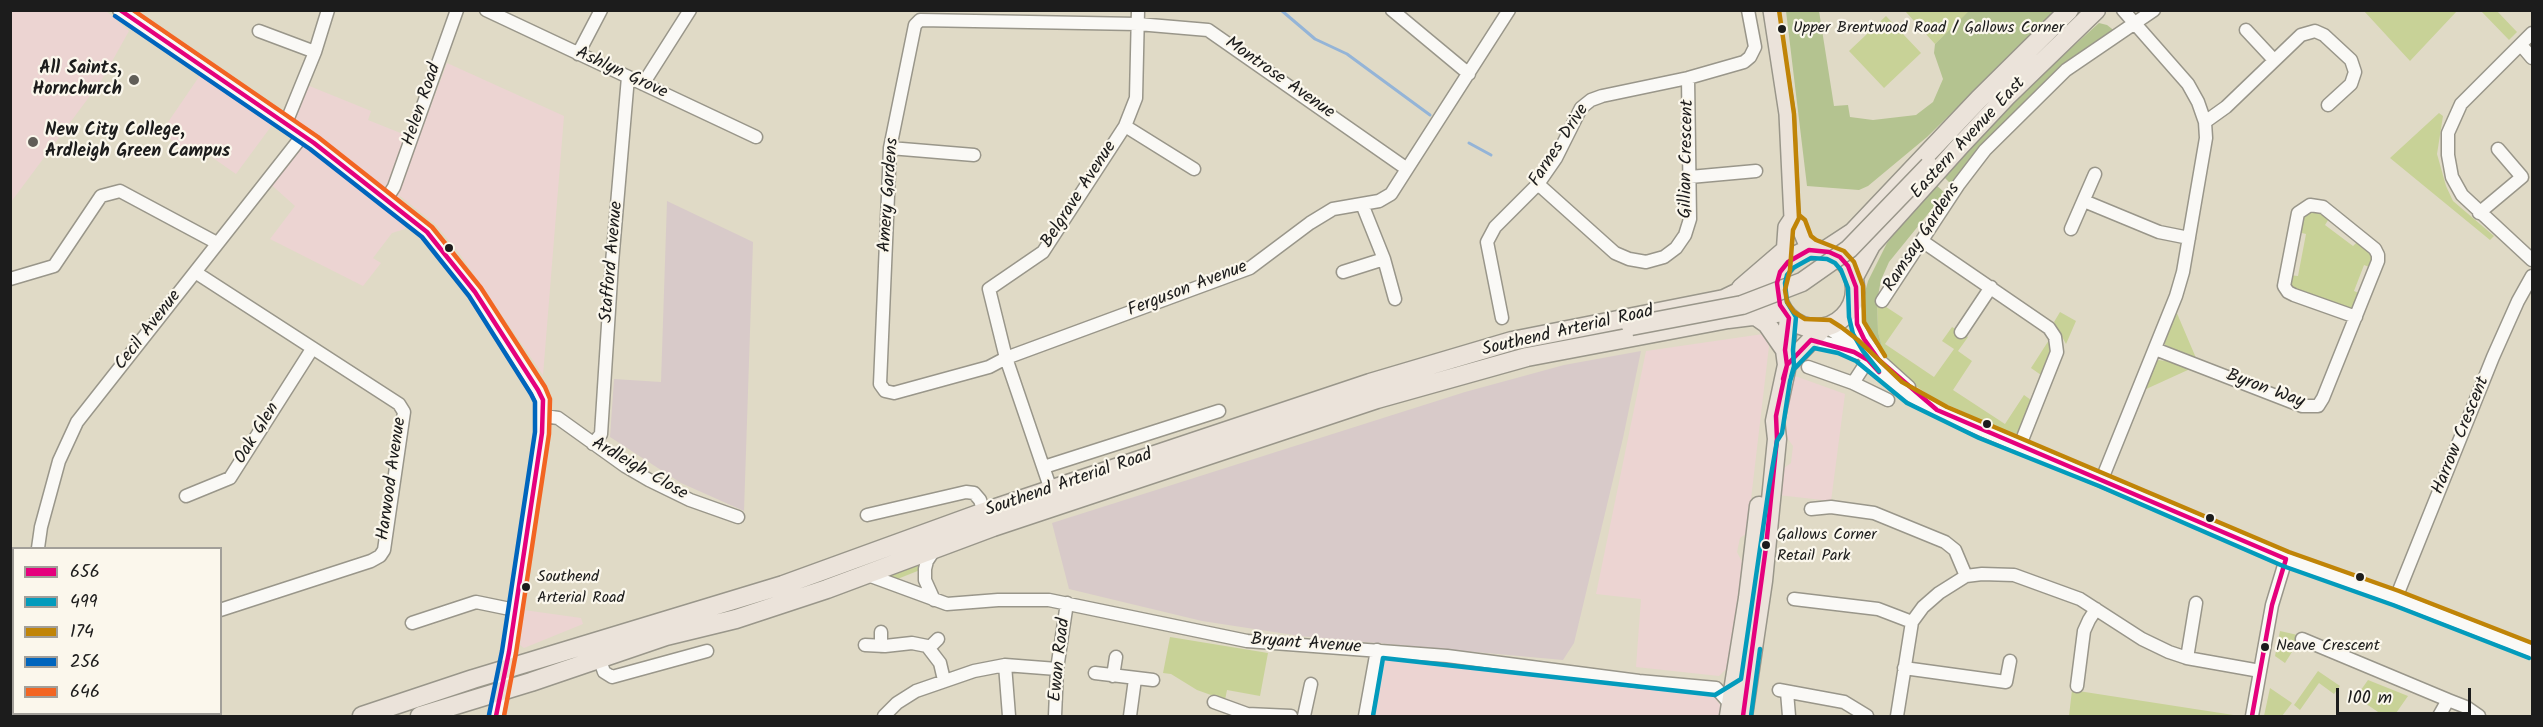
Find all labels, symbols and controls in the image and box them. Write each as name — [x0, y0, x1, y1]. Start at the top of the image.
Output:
place label: Upper Brentwood Road / Gallows Corner — [1793, 19, 2064, 39]
marker: Upper Brentwood Road / Gallows Corner — [1776, 23, 1788, 35]
street label: Montrose Avenue — [1220, 33, 1338, 125]
street label: Ashlyn Grove — [572, 43, 670, 105]
place label: All Saints, Hornchurch — [32, 59, 122, 101]
street label: Helen Road — [399, 61, 447, 149]
marker: All Saints, Hornchurch — [127, 73, 141, 87]
street label: Eastern Avenue East — [1907, 74, 2031, 204]
street label: Gillian Crescent — [1676, 99, 1700, 219]
street label: Farnes Drive — [1525, 101, 1595, 191]
place label: New City College, Ardleigh Green Campus — [45, 121, 230, 164]
marker: New City College, Ardleigh Green Campus — [26, 135, 40, 149]
street label: Amery Gardens — [875, 137, 905, 253]
street label: Belgrave Avenue — [1037, 138, 1123, 252]
street label: Ramsay Gardens — [1880, 180, 1966, 296]
street label: Stafford Avenue — [597, 200, 629, 324]
unlabelled marker — [443, 242, 455, 254]
street label: Ferguson Avenue — [1125, 257, 1251, 323]
street label: Cecil Avenue — [111, 287, 187, 375]
street label: Southend Arterial Road — [1480, 302, 1656, 362]
street label: Byron Way — [2223, 366, 2307, 414]
street label: Harrow Crescent — [2429, 374, 2495, 498]
street label: Oak Glen — [231, 399, 285, 469]
street label: Harwood Avenue — [374, 416, 412, 542]
unlabelled marker — [1981, 418, 1993, 430]
street label: Ardleigh Close — [587, 434, 691, 506]
street label: Southend Arterial Road — [983, 445, 1155, 523]
unlabelled marker — [2204, 512, 2216, 524]
place label: Gallows Corner Retail Park — [1777, 526, 1877, 564]
marker: Gallows Corner Retail Park — [1760, 539, 1772, 551]
legend — [12, 547, 222, 715]
text: 656 — [70, 558, 100, 587]
place label: Southend Arterial Road — [537, 568, 624, 606]
unlabelled marker — [2354, 571, 2366, 583]
marker: Southend Arterial Road — [520, 581, 532, 593]
text: 499 — [70, 588, 98, 617]
street label: Ewan Road — [1046, 617, 1076, 703]
text: 174 — [70, 618, 94, 647]
street label: Bryant Avenue — [1250, 630, 1362, 660]
place label: Neave Crescent — [2276, 637, 2380, 657]
marker: Neave Crescent — [2259, 641, 2271, 653]
text: 256 — [70, 648, 100, 677]
scale bar — [2339, 676, 2474, 714]
text: 646 — [70, 678, 100, 707]
text: 100 m — [2347, 684, 2392, 713]

